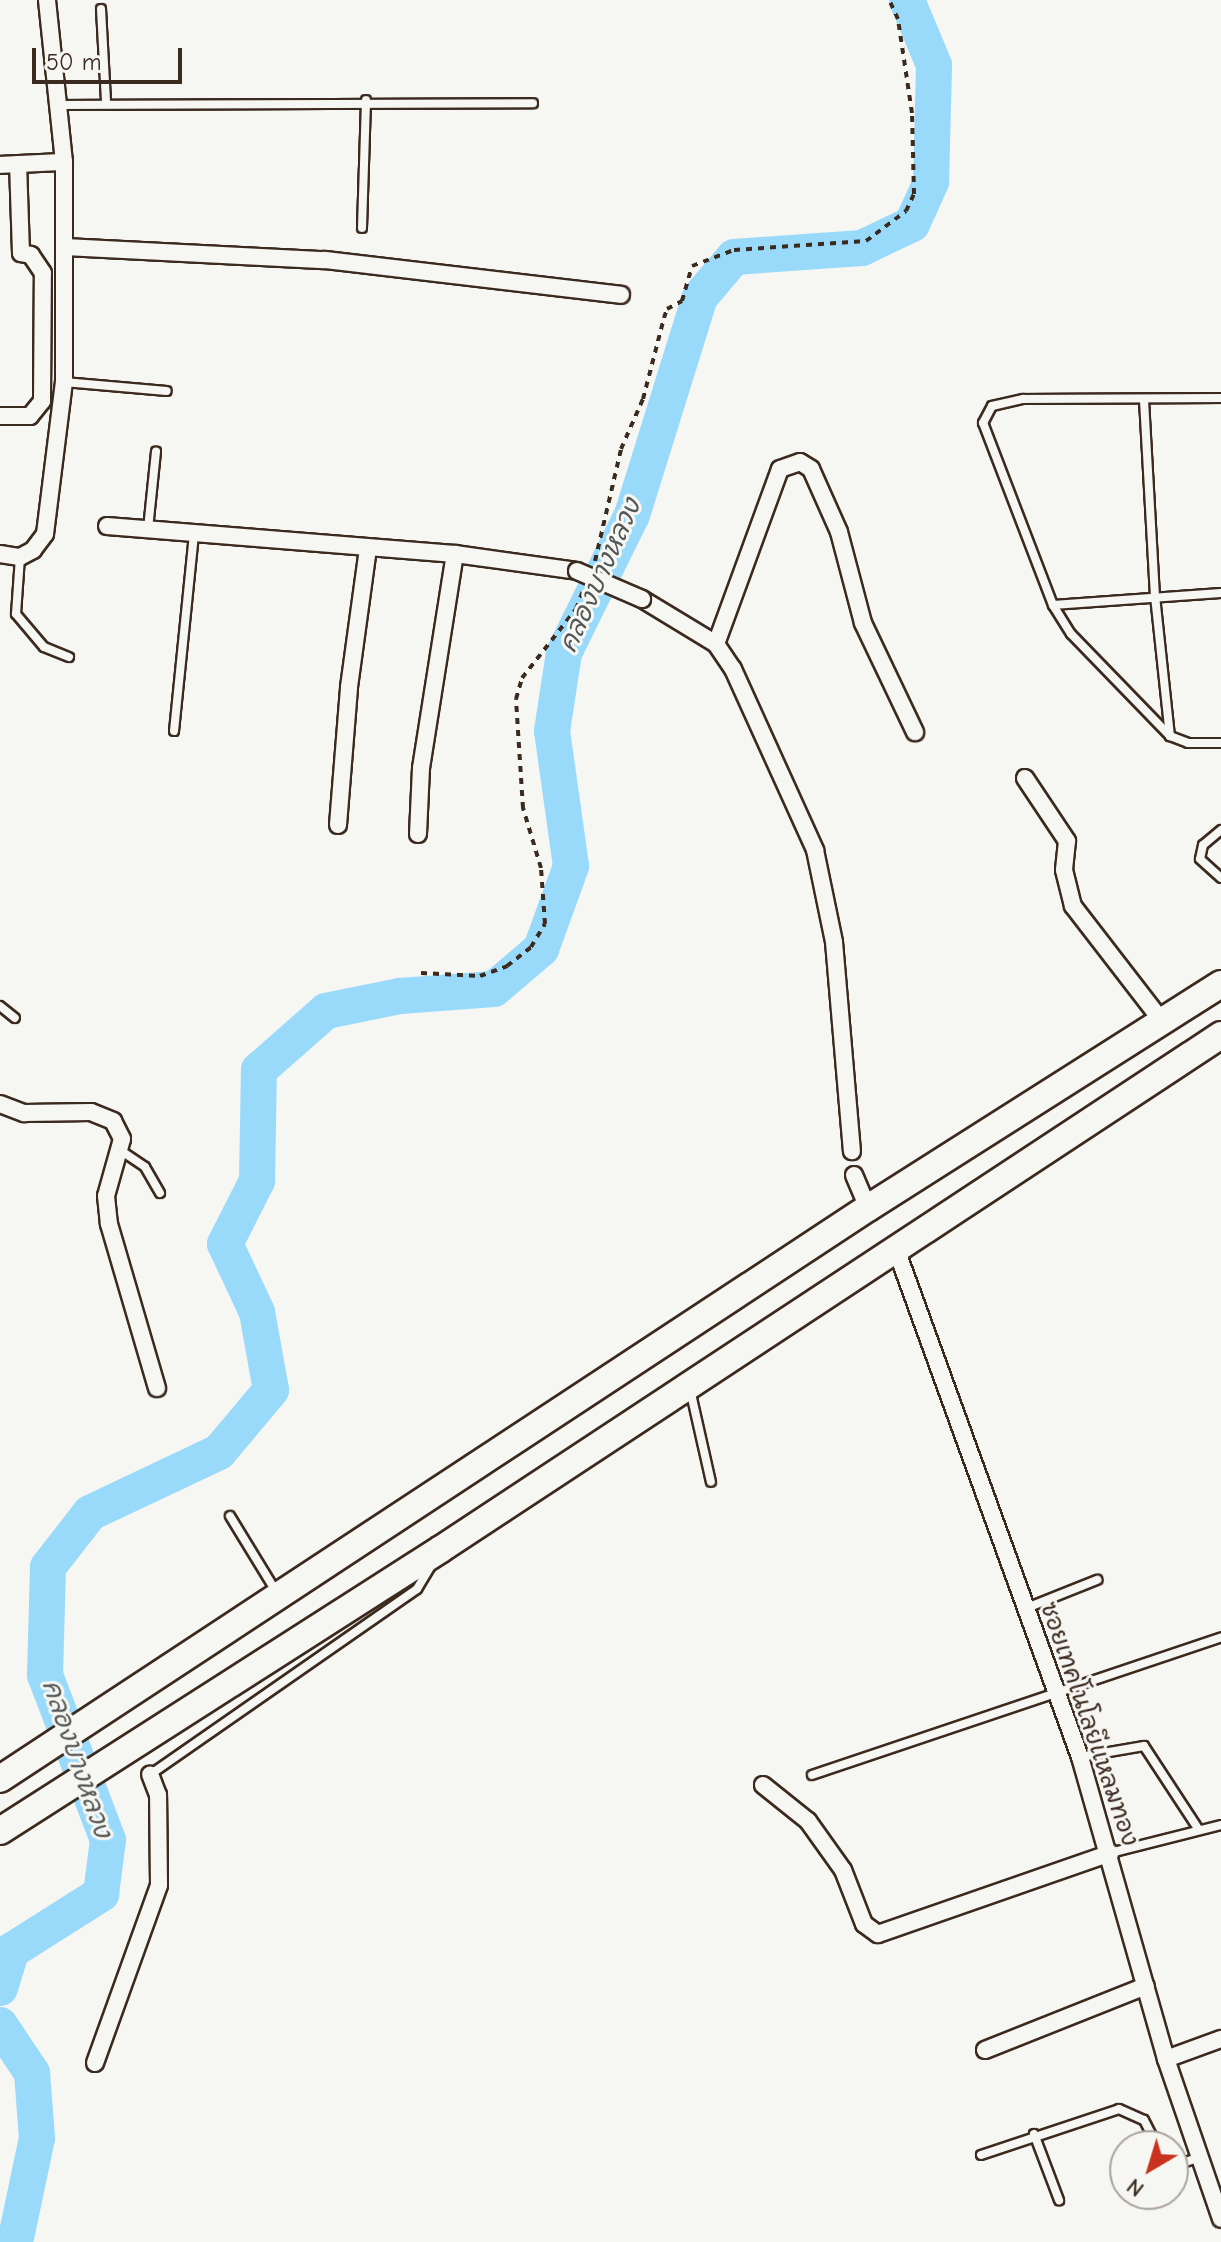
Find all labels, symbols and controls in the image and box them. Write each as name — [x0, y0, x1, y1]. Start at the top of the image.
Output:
scale bar — [36, 32, 186, 82]
text: 50 m — [46, 48, 102, 76]
water label: คลองบางหลวง — [553, 494, 649, 658]
street label: ซอยเทคโนโลยีแหลมทอง — [1034, 1598, 1144, 1850]
water label: คลองบางหลวง — [34, 1676, 118, 1842]
north arrow — [1109, 2130, 1189, 2210]
text: N — [1122, 2173, 1149, 2202]

